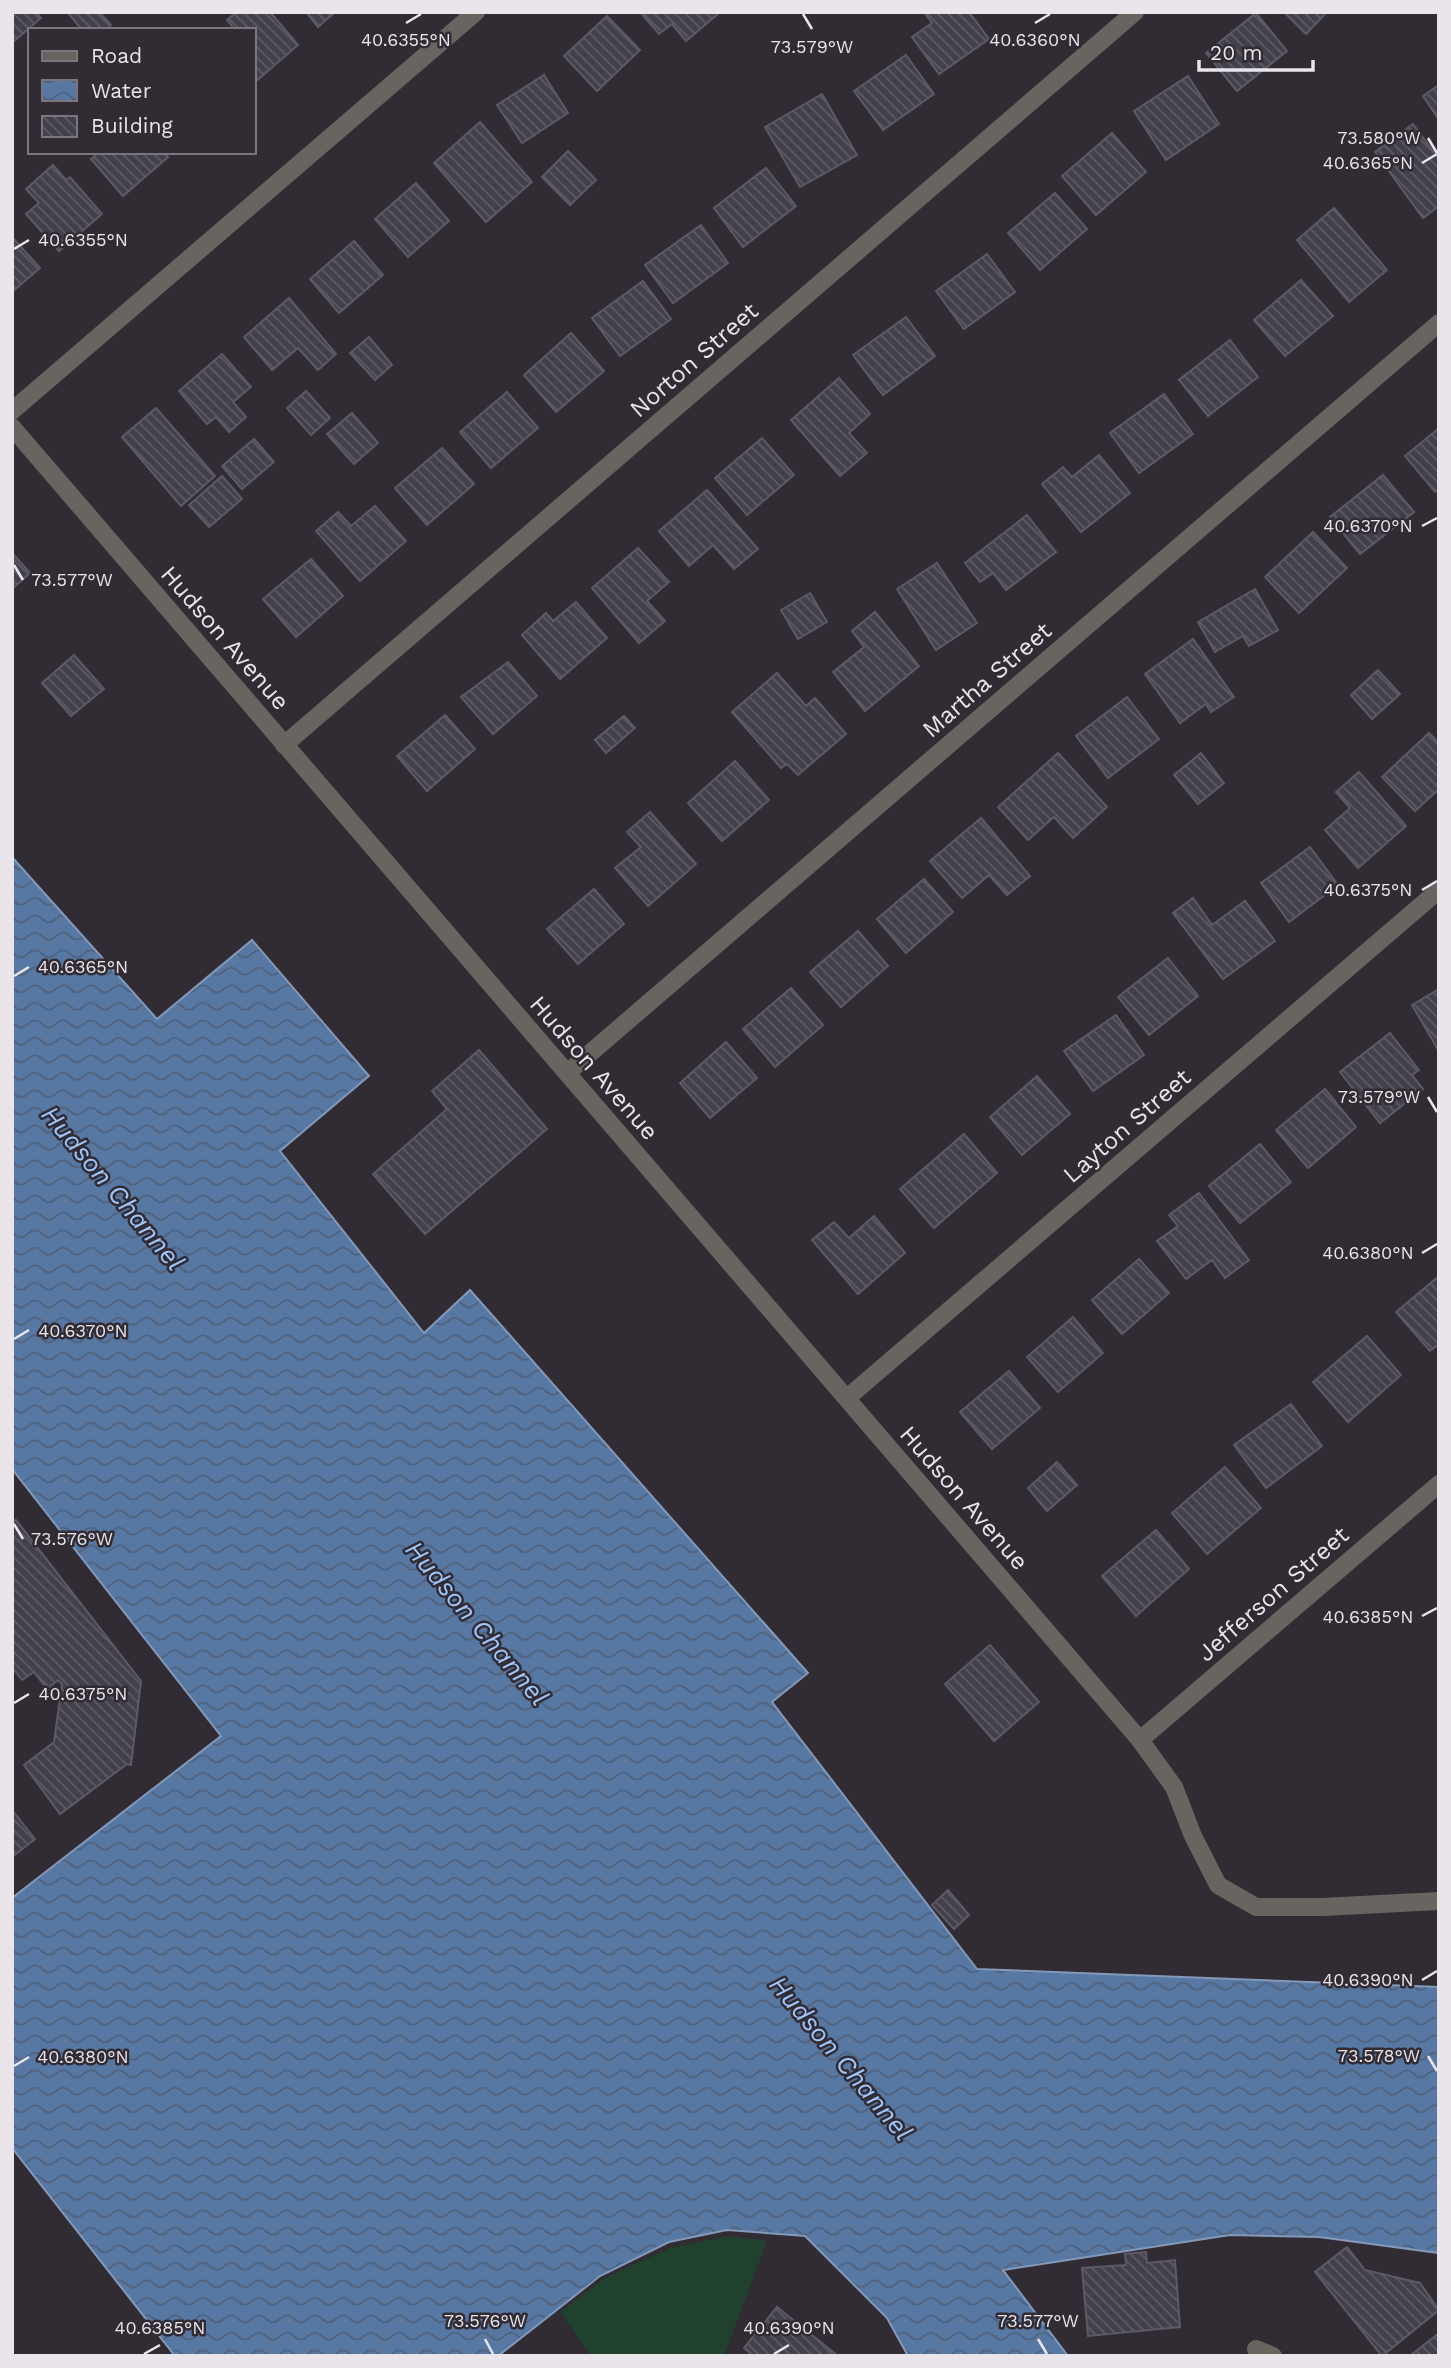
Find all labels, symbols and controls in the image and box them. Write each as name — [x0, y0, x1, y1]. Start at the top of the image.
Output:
legend — [28, 28, 256, 154]
scale bar — [1199, 28, 1313, 72]
text: 40.6355°N — [361, 29, 451, 50]
text: 40.6360°N — [989, 29, 1081, 50]
text: 73.579°W — [771, 36, 853, 57]
text: 20 m — [1210, 40, 1262, 65]
text: Road — [91, 43, 142, 68]
text: Water — [91, 78, 152, 103]
text: Building — [91, 113, 173, 138]
text: 73.580°W — [1337, 127, 1421, 148]
text: 40.6365°N — [1323, 152, 1413, 173]
text: 40.6355°N — [38, 229, 128, 250]
street label: Norton Street — [624, 297, 764, 423]
text: 40.6370°N — [1323, 515, 1413, 536]
street label: Hudson Avenue — [155, 560, 295, 716]
text: 73.577°W — [31, 569, 113, 590]
street label: Martha Street — [917, 616, 1057, 744]
text: 40.6375°N — [1323, 879, 1413, 900]
text: 40.6365°N — [38, 956, 128, 977]
street label: Hudson Avenue — [524, 990, 664, 1146]
street label: Layton Street — [1058, 1063, 1196, 1189]
text: 73.579°W — [1338, 1086, 1420, 1107]
water label: Hudson Channel — [35, 1100, 191, 1277]
text: 40.6380°N — [1322, 1242, 1414, 1263]
text: 40.6370°N — [38, 1320, 128, 1341]
street label: Hudson Avenue — [894, 1420, 1034, 1576]
street label: Jefferson Street — [1192, 1521, 1354, 1667]
text: 73.576°W — [31, 1528, 113, 1549]
water label: Hudson Channel — [399, 1535, 555, 1712]
text: 40.6385°N — [1323, 1606, 1413, 1627]
text: 40.6375°N — [38, 1683, 128, 1704]
text: 40.6390°N — [1322, 1969, 1414, 1990]
water label: Hudson Channel — [763, 1970, 919, 2147]
text: 73.578°W — [1338, 2045, 1420, 2066]
text: 40.6380°N — [37, 2046, 129, 2067]
text: 73.576°W — [444, 2310, 526, 2331]
text: 73.577°W — [997, 2310, 1079, 2331]
text: 40.6385°N — [115, 2317, 205, 2338]
text: 40.6390°N — [743, 2317, 835, 2338]

